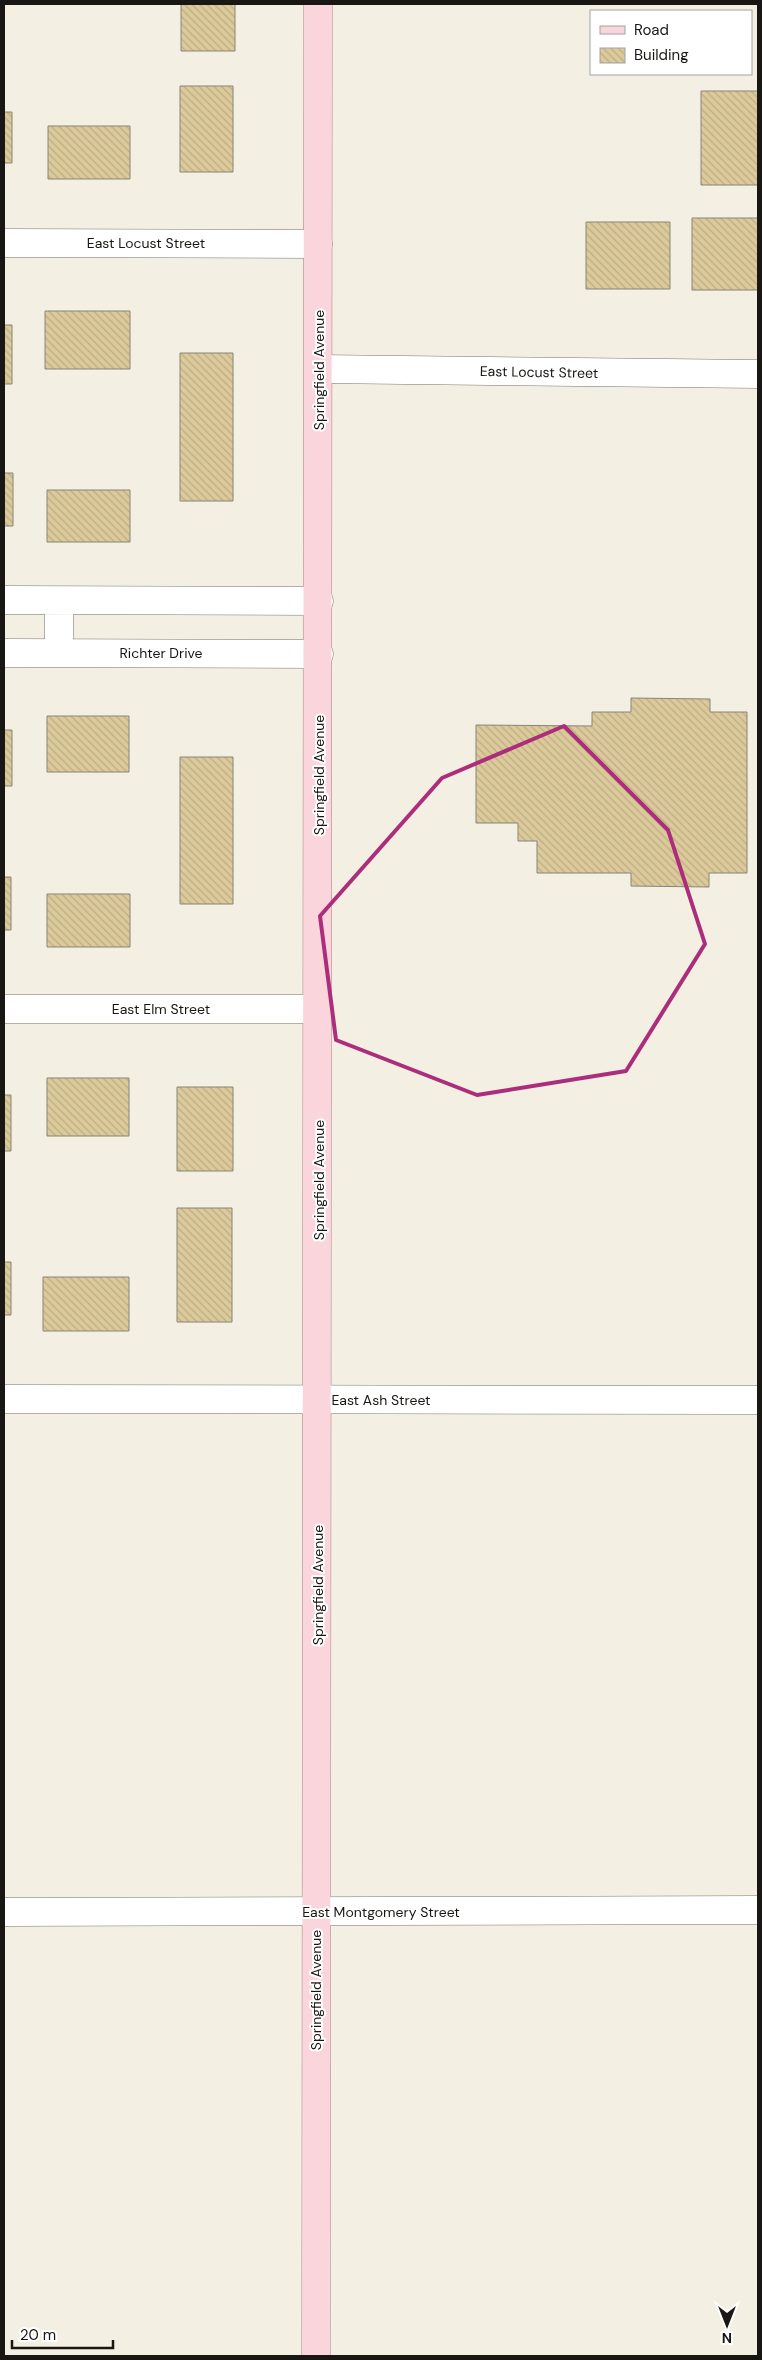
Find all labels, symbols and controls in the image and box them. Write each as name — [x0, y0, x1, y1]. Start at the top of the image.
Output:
legend — [590, 10, 752, 75]
text: Road — [634, 20, 669, 40]
text: Building — [634, 45, 689, 65]
street label: East Locust Street — [87, 234, 205, 252]
street label: Springfield Avenue — [310, 310, 328, 430]
street label: East Locust Street — [480, 362, 598, 382]
street label: Richter Drive — [119, 644, 203, 662]
street label: Springfield Avenue — [310, 715, 328, 835]
street label: East Elm Street — [112, 1000, 210, 1018]
street label: Springfield Avenue — [310, 1120, 328, 1240]
street label: East Ash Street — [331, 1391, 431, 1409]
street label: Springfield Avenue — [309, 1525, 327, 1645]
street label: East Montgomery Street — [302, 1903, 460, 1921]
street label: Springfield Avenue — [307, 1930, 325, 2050]
north arrow — [702, 2300, 752, 2350]
scale bar — [12, 2318, 114, 2350]
text: 20 m — [20, 2325, 56, 2345]
text: N — [722, 2329, 732, 2347]

